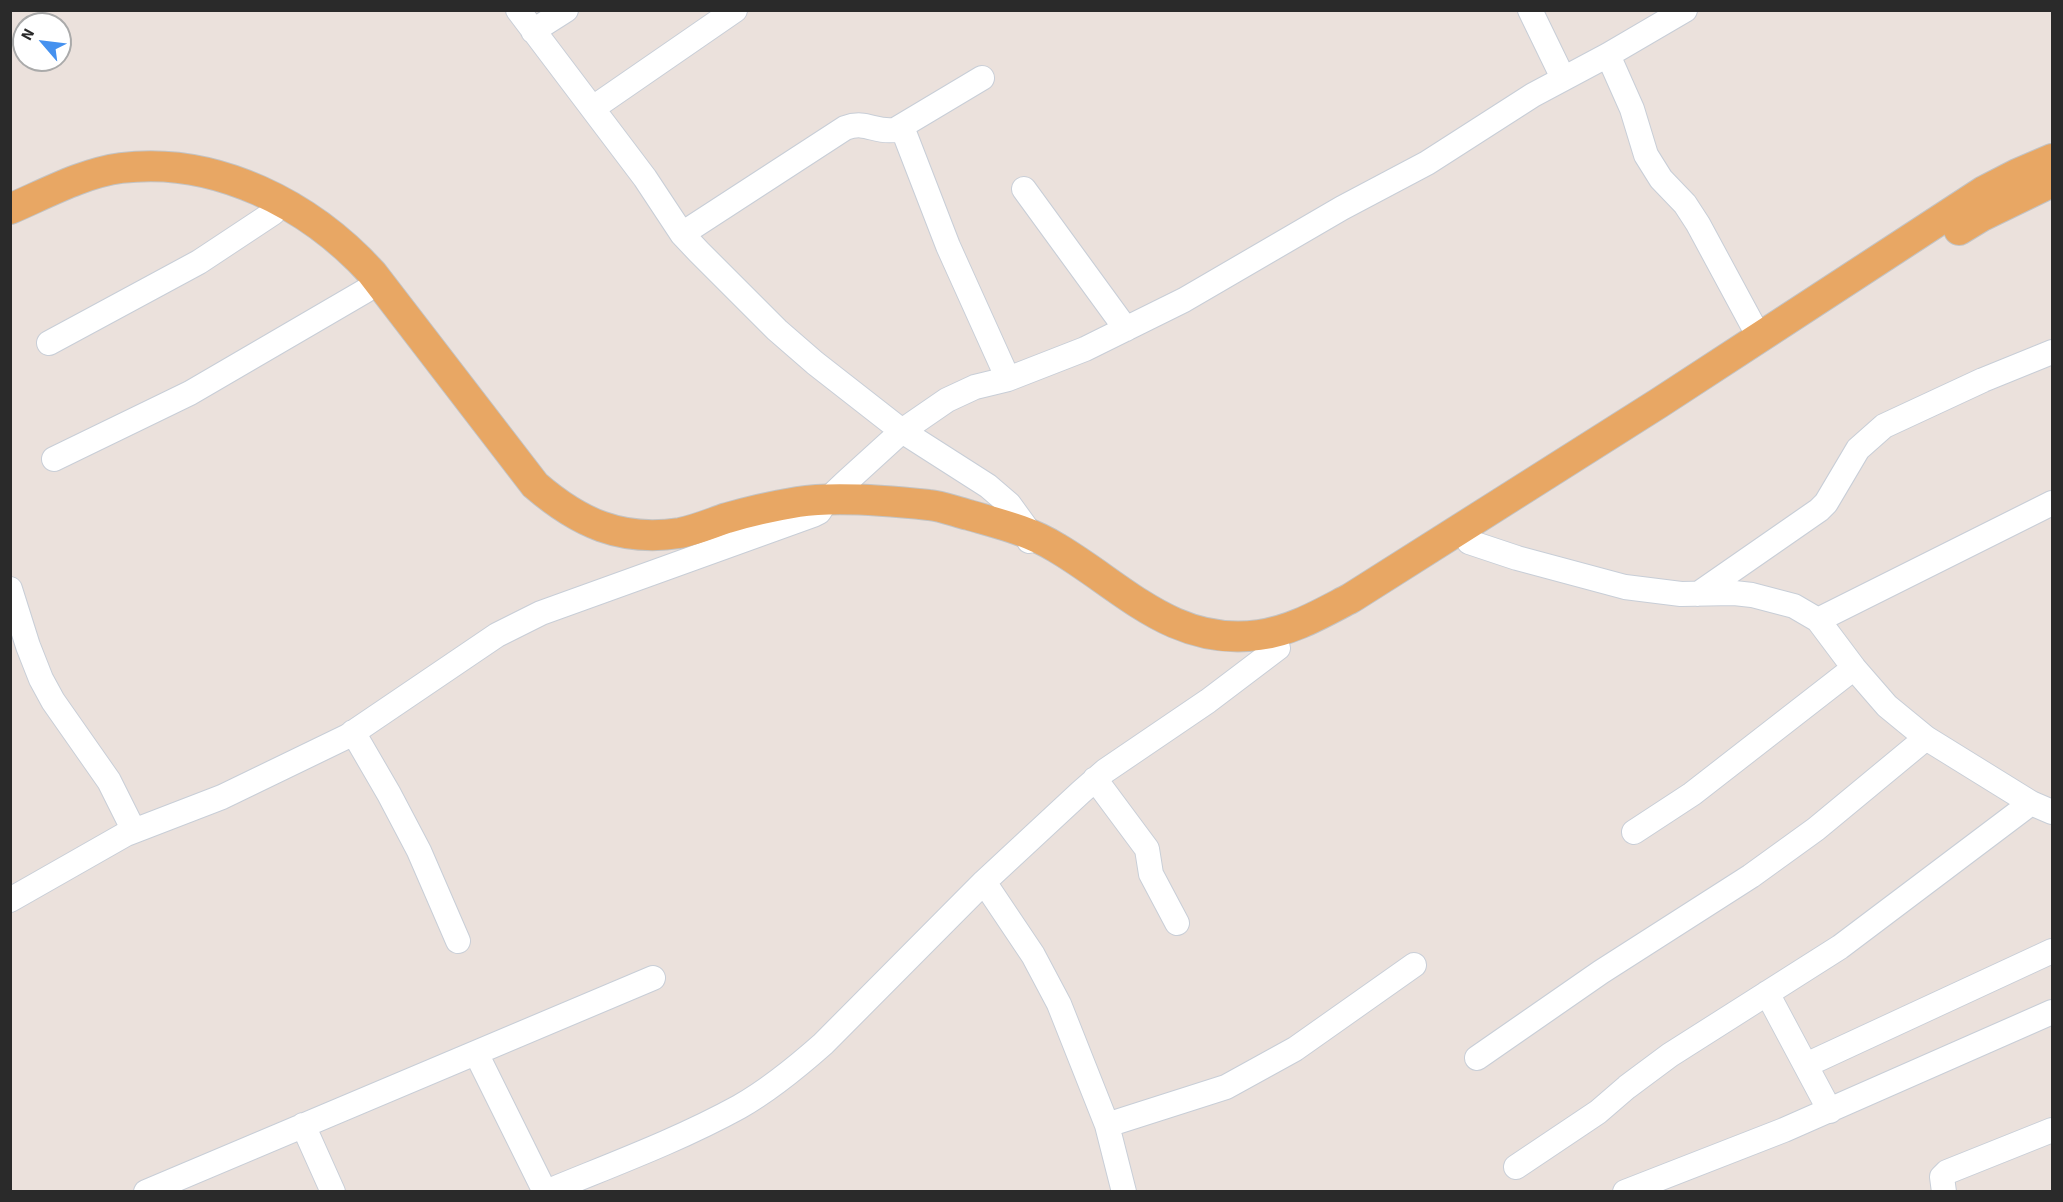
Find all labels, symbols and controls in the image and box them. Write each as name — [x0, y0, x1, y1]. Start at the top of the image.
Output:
north arrow — [12, 12, 72, 72]
text: N — [16, 25, 40, 44]

